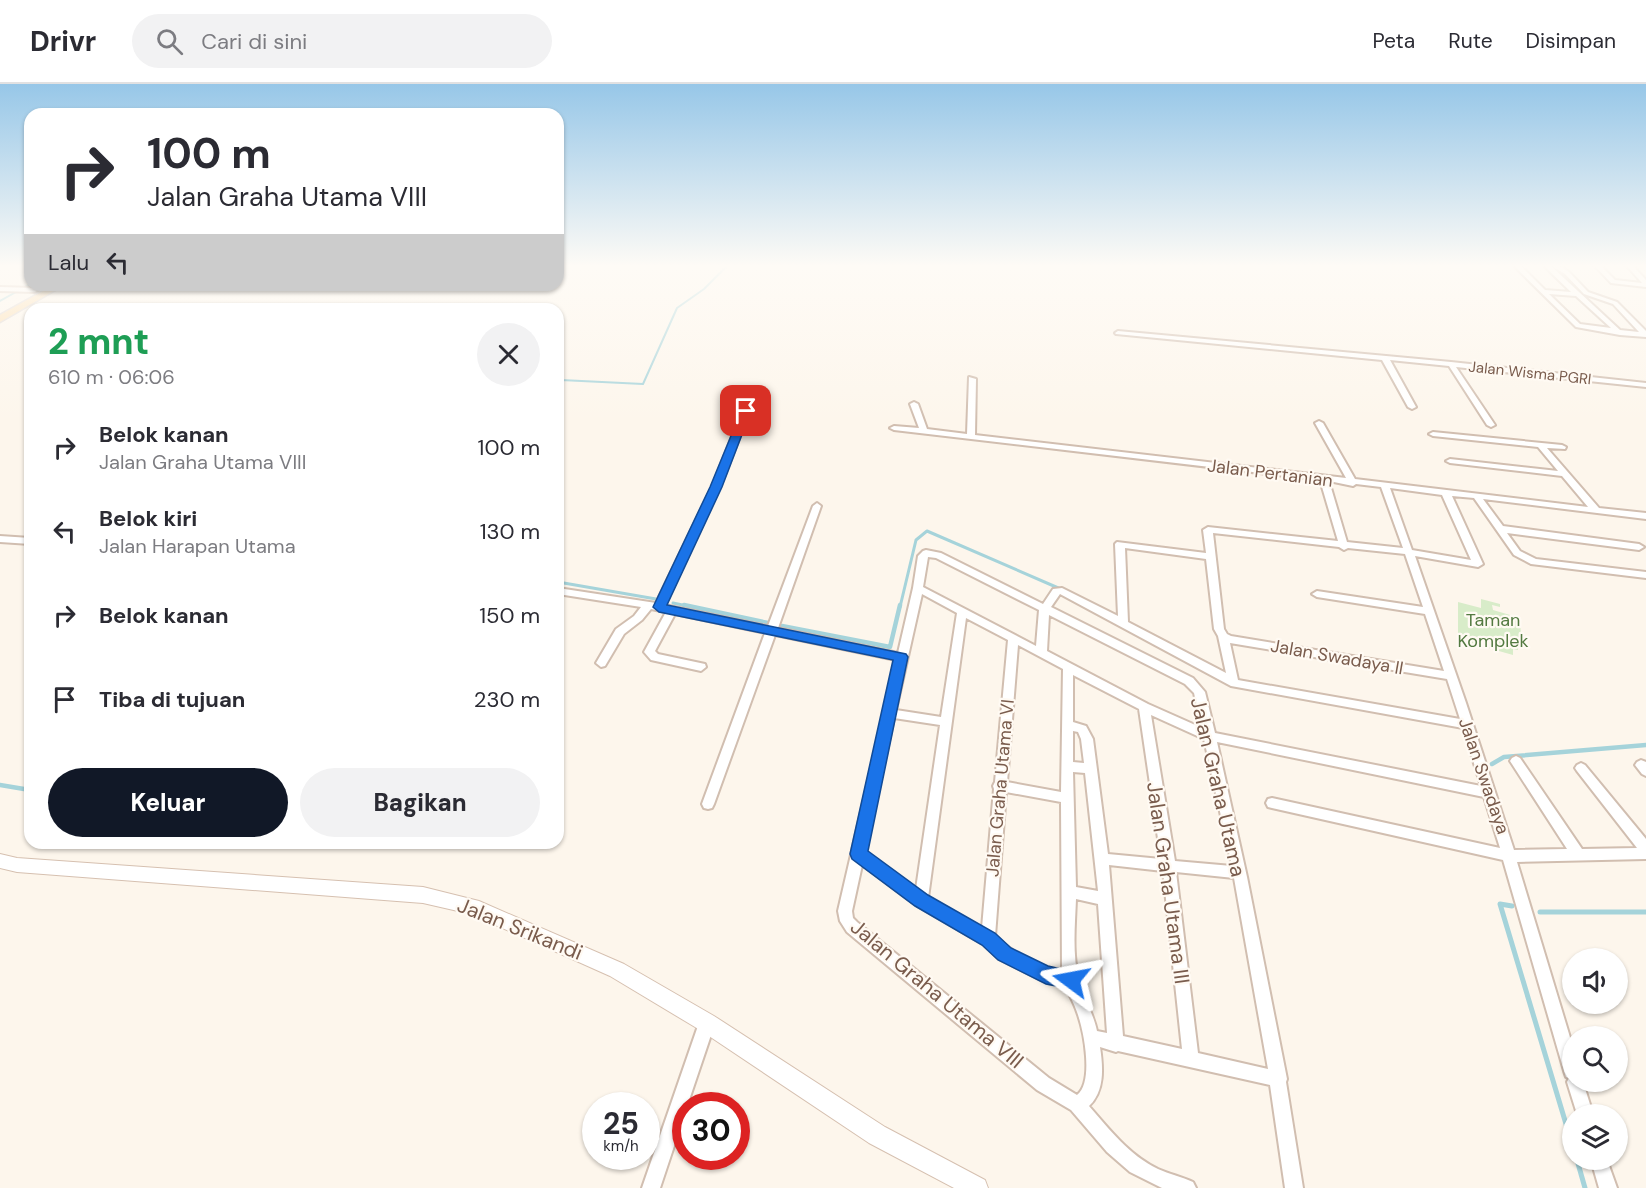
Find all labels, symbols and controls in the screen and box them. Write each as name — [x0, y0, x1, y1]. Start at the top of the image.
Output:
search box — [132, 14, 552, 68]
text: Drivr — [30, 23, 96, 60]
icon: search — [153, 25, 186, 58]
text: Cari di sini — [201, 27, 307, 56]
text: Peta — [1372, 27, 1415, 55]
text: Rute — [1448, 27, 1493, 55]
text: Disimpan — [1526, 27, 1616, 55]
text: 100 m — [147, 126, 271, 181]
icon: right — [48, 132, 126, 210]
text: Jalan Graha Utama VIII — [147, 179, 427, 214]
icon: left — [101, 246, 134, 279]
text: Lalu — [48, 248, 89, 277]
text: 2 mnt — [48, 318, 149, 365]
button: close — [477, 323, 540, 386]
street label: Jalan Wisma PGRI — [1468, 357, 1592, 389]
text: 610 m · 06:06 — [48, 364, 175, 390]
pin — [720, 385, 771, 436]
icon: arrive — [729, 394, 762, 427]
text: Belok kanan — [99, 420, 229, 449]
icon: right — [48, 431, 81, 464]
text: 100 m — [478, 433, 540, 462]
text: Jalan Graha Utama VIII — [99, 449, 306, 475]
street label: Jalan Pertanian — [1206, 453, 1334, 493]
text: Belok kiri — [99, 504, 197, 533]
icon: left — [48, 515, 81, 548]
text: 130 m — [480, 517, 540, 546]
text: Jalan Harapan Utama — [99, 533, 296, 559]
icon: right — [48, 599, 81, 632]
text: Belok kanan — [99, 601, 229, 630]
text: 150 m — [479, 601, 540, 630]
park label: Taman Komplek — [1457, 608, 1529, 653]
street label: Jalan Swadaya II — [1269, 633, 1405, 681]
icon: arrive — [48, 683, 81, 716]
text: Tiba di tujuan — [99, 685, 245, 714]
text: 230 m — [474, 685, 540, 714]
street label: Jalan Graha Utama — [1184, 694, 1252, 880]
street label: Jalan Graha Utama VI — [980, 698, 1020, 878]
street label: Jalan Swadaya — [1453, 715, 1515, 837]
button: Keluar — [48, 768, 288, 837]
button: Bagikan — [300, 768, 540, 837]
street label: Jalan Graha Utama III — [1140, 780, 1196, 986]
street label: Jalan Srikandi — [453, 891, 587, 967]
street label: Jalan Graha Utama VIII — [845, 913, 1029, 1075]
position arrow — [1039, 948, 1103, 1012]
map controls — [1562, 948, 1628, 1170]
button: sound — [1562, 948, 1628, 1014]
button: search — [1562, 1026, 1628, 1092]
speed limit sign: 30 — [672, 1092, 750, 1170]
text: 25 — [603, 1104, 639, 1143]
button: layers — [1562, 1104, 1628, 1170]
text: km/h — [603, 1136, 639, 1156]

